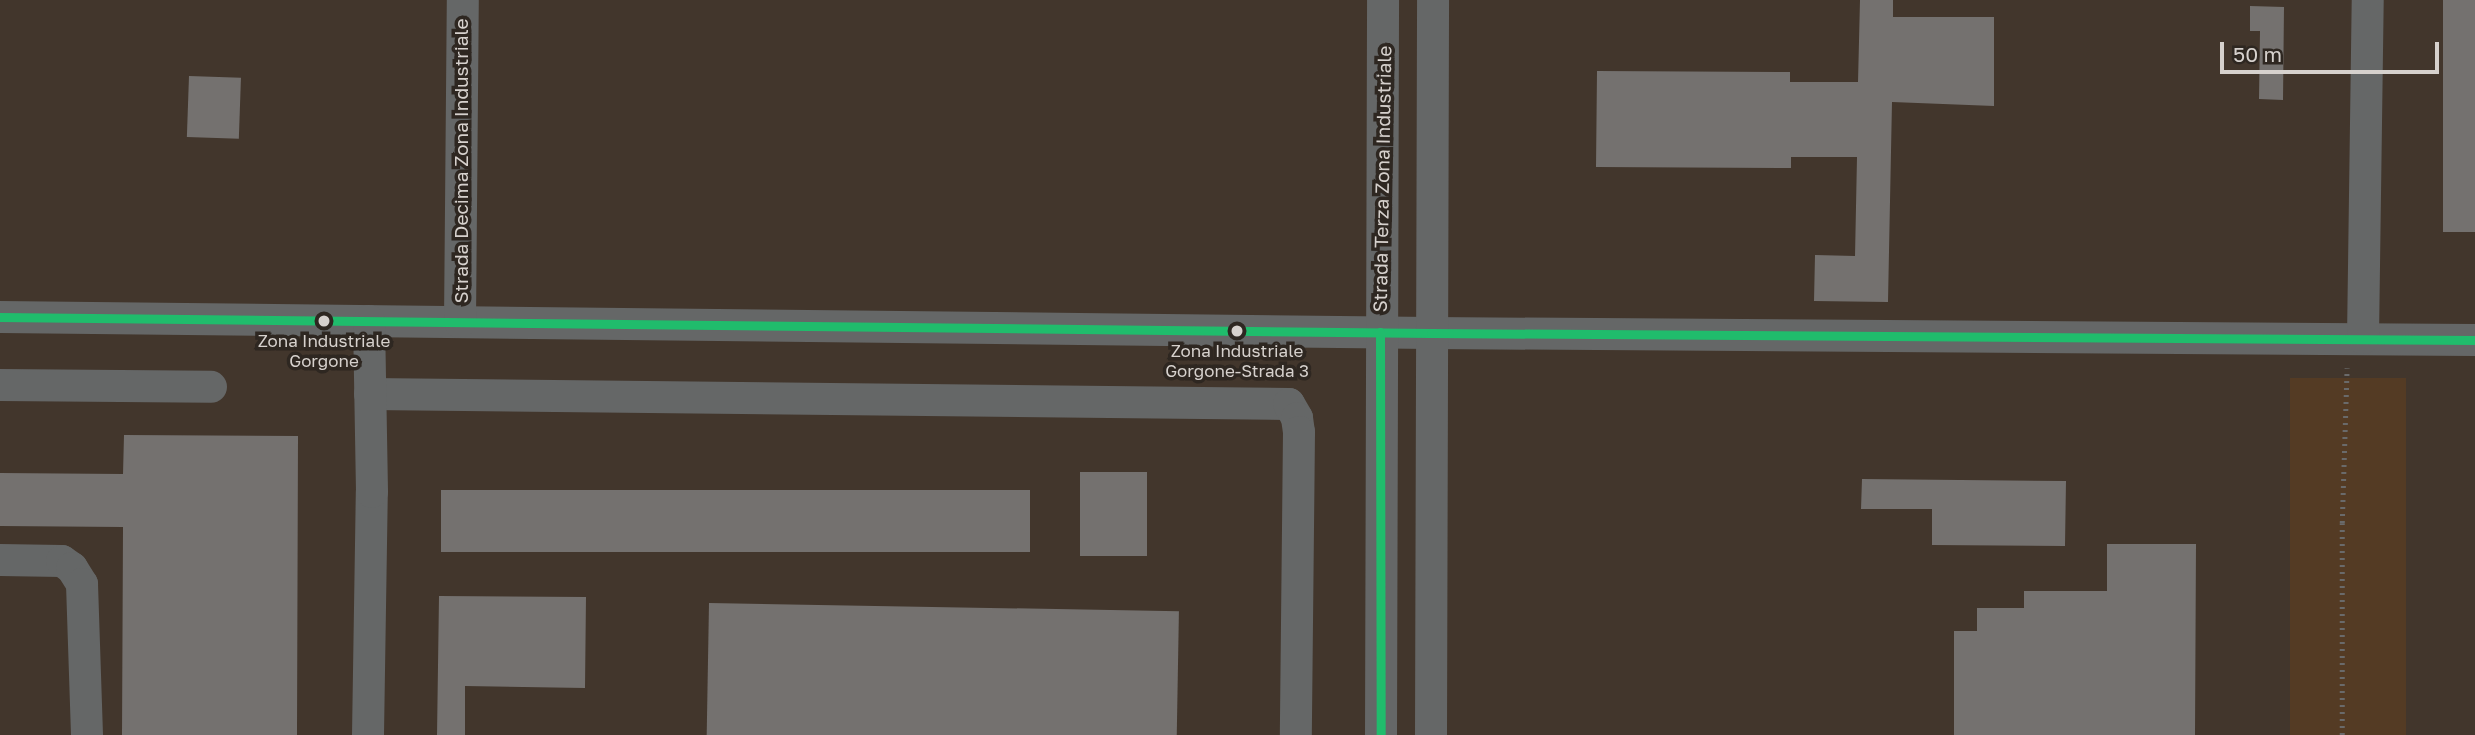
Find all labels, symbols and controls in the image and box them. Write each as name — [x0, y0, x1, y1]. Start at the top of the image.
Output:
street label: Strada Decima Zona Industriale — [450, 19, 472, 303]
scale bar — [2223, 28, 2442, 72]
text: 50 m — [2233, 41, 2282, 67]
street label: Strada Terza Zona Industriale — [1368, 46, 1396, 312]
marker: Zona Industriale Gorgone — [317, 314, 331, 328]
marker: Zona Industriale Gorgone-Strada 3 — [1230, 324, 1244, 338]
place label: Zona Industriale Gorgone — [258, 331, 390, 371]
place label: Zona Industriale Gorgone-Strada 3 — [1165, 341, 1309, 381]

